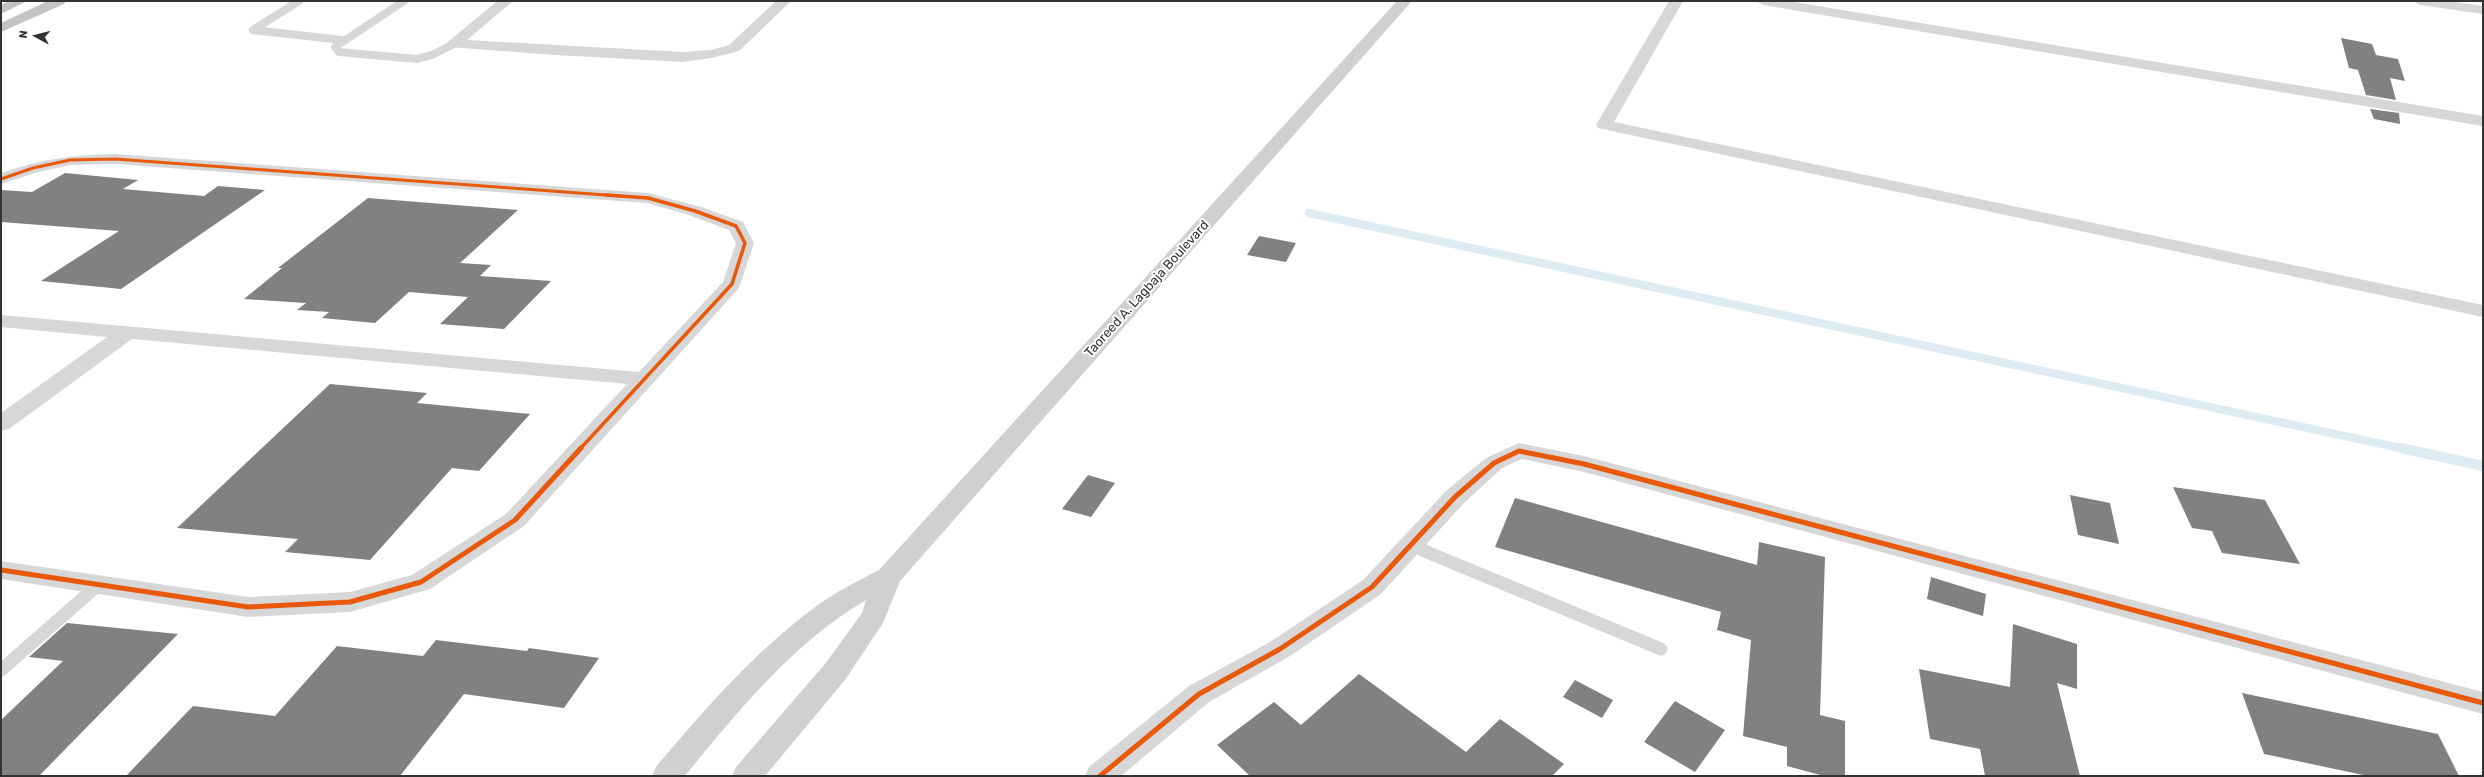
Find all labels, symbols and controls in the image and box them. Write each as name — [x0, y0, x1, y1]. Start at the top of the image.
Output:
north arrow — [16, 16, 56, 56]
text: N — [17, 30, 31, 39]
street label: Taoreed A. Lagbaja Boulevard — [1082, 218, 1212, 360]

